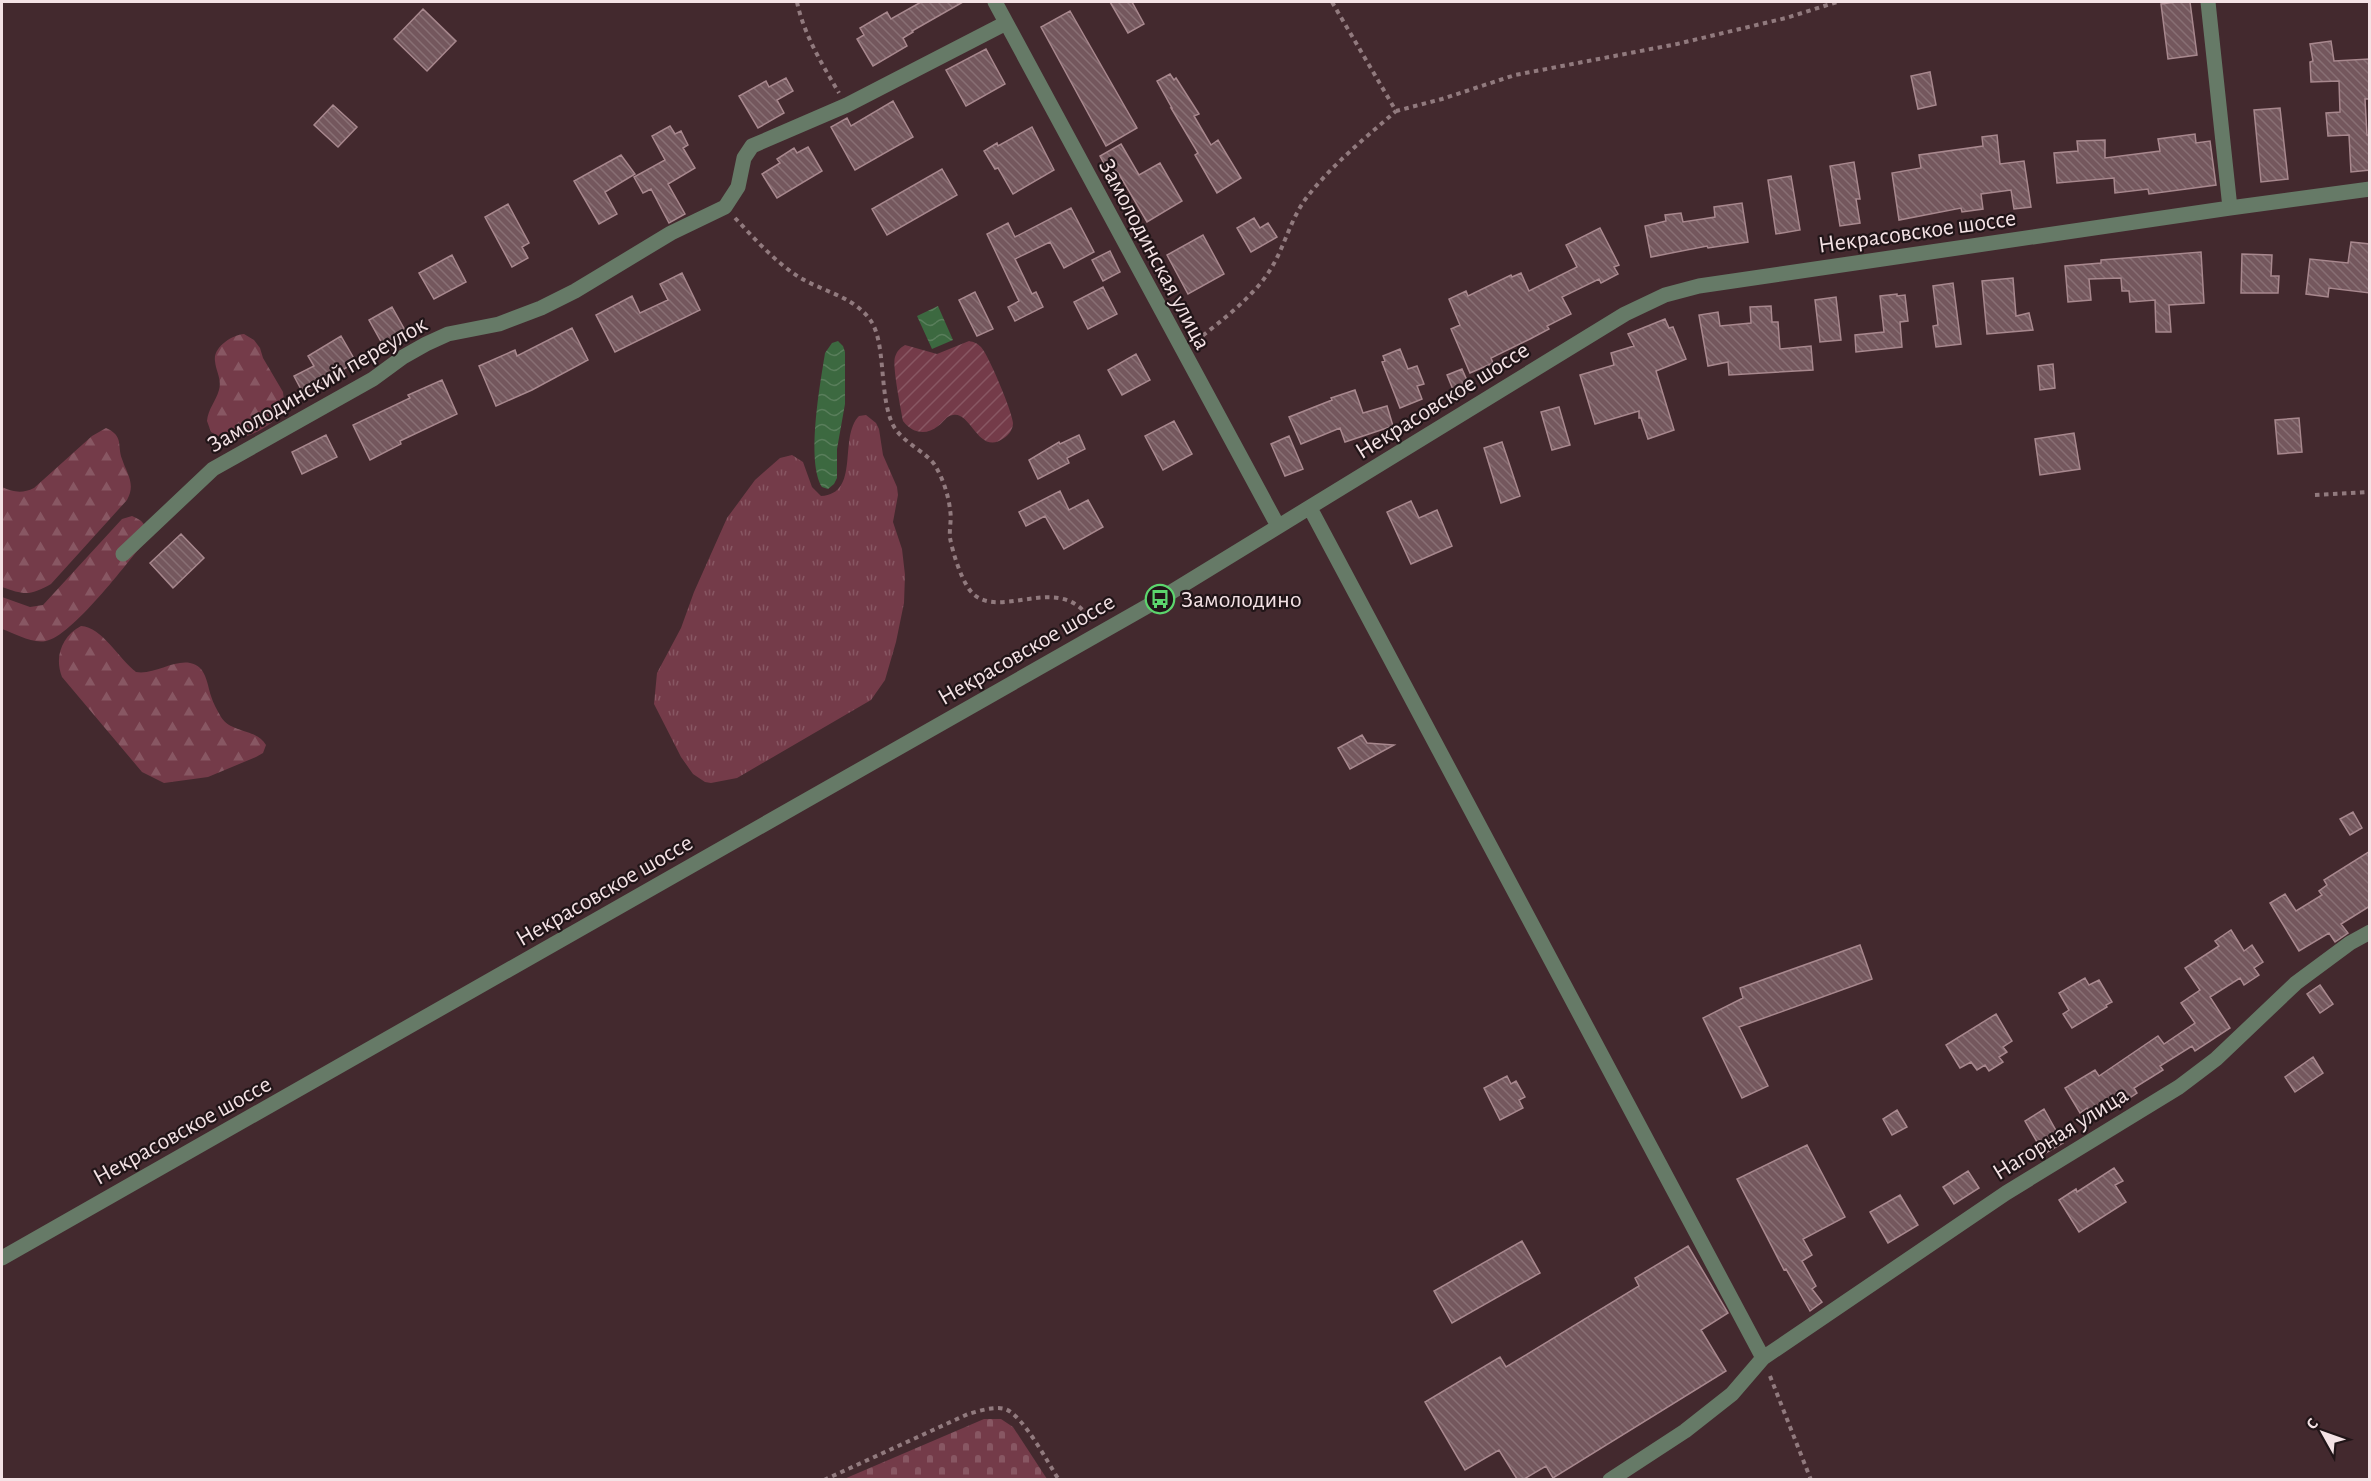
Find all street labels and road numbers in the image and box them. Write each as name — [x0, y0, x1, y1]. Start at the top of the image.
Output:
street label: Замолодинская улица — [1094, 155, 1214, 354]
street label: Некрасовское шоссе — [1817, 206, 2018, 258]
street label: Замолодинский переулок — [204, 312, 431, 457]
street label: Некрасовское шоссе — [1352, 338, 1534, 464]
street label: Некрасовское шоссе — [934, 590, 1119, 710]
street label: Некрасовское шоссе — [512, 831, 697, 951]
street label: Некрасовское шоссе — [89, 1072, 276, 1190]
street label: Нагорная улица — [1989, 1083, 2132, 1185]

